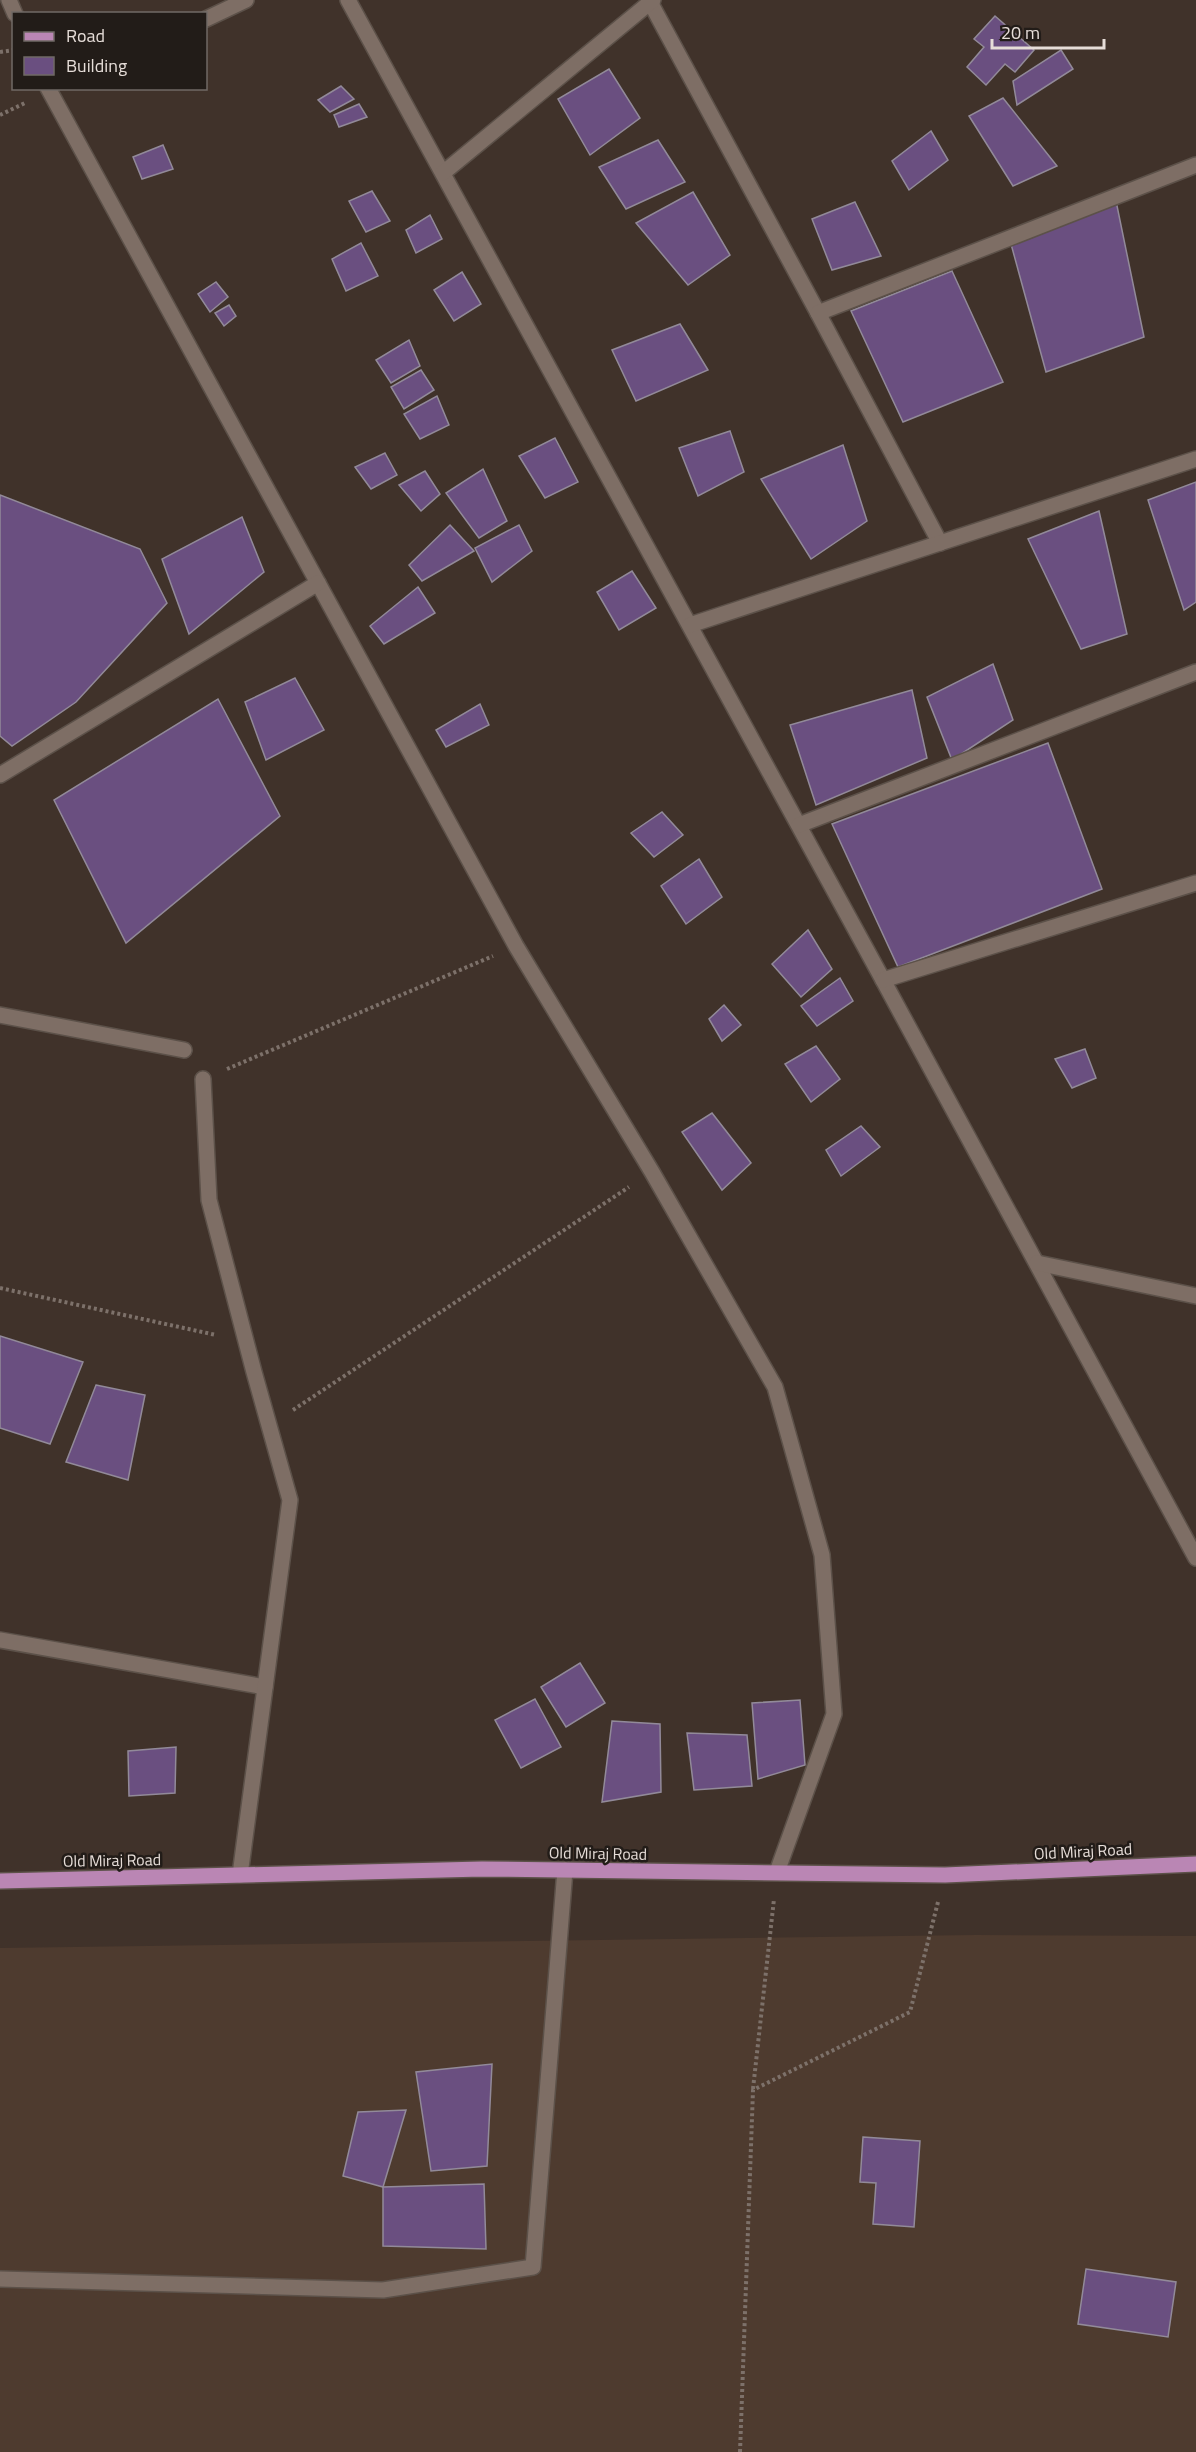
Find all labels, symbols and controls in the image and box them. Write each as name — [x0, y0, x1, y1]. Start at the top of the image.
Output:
legend — [12, 12, 207, 90]
scale bar — [992, 12, 1104, 50]
text: 20 m — [1001, 19, 1040, 46]
text: Road — [66, 22, 105, 49]
text: Building — [66, 52, 127, 79]
street label: Old Miraj Road — [1033, 1836, 1133, 1866]
street label: Old Miraj Road — [549, 1840, 647, 1866]
street label: Old Miraj Road — [63, 1847, 161, 1873]

